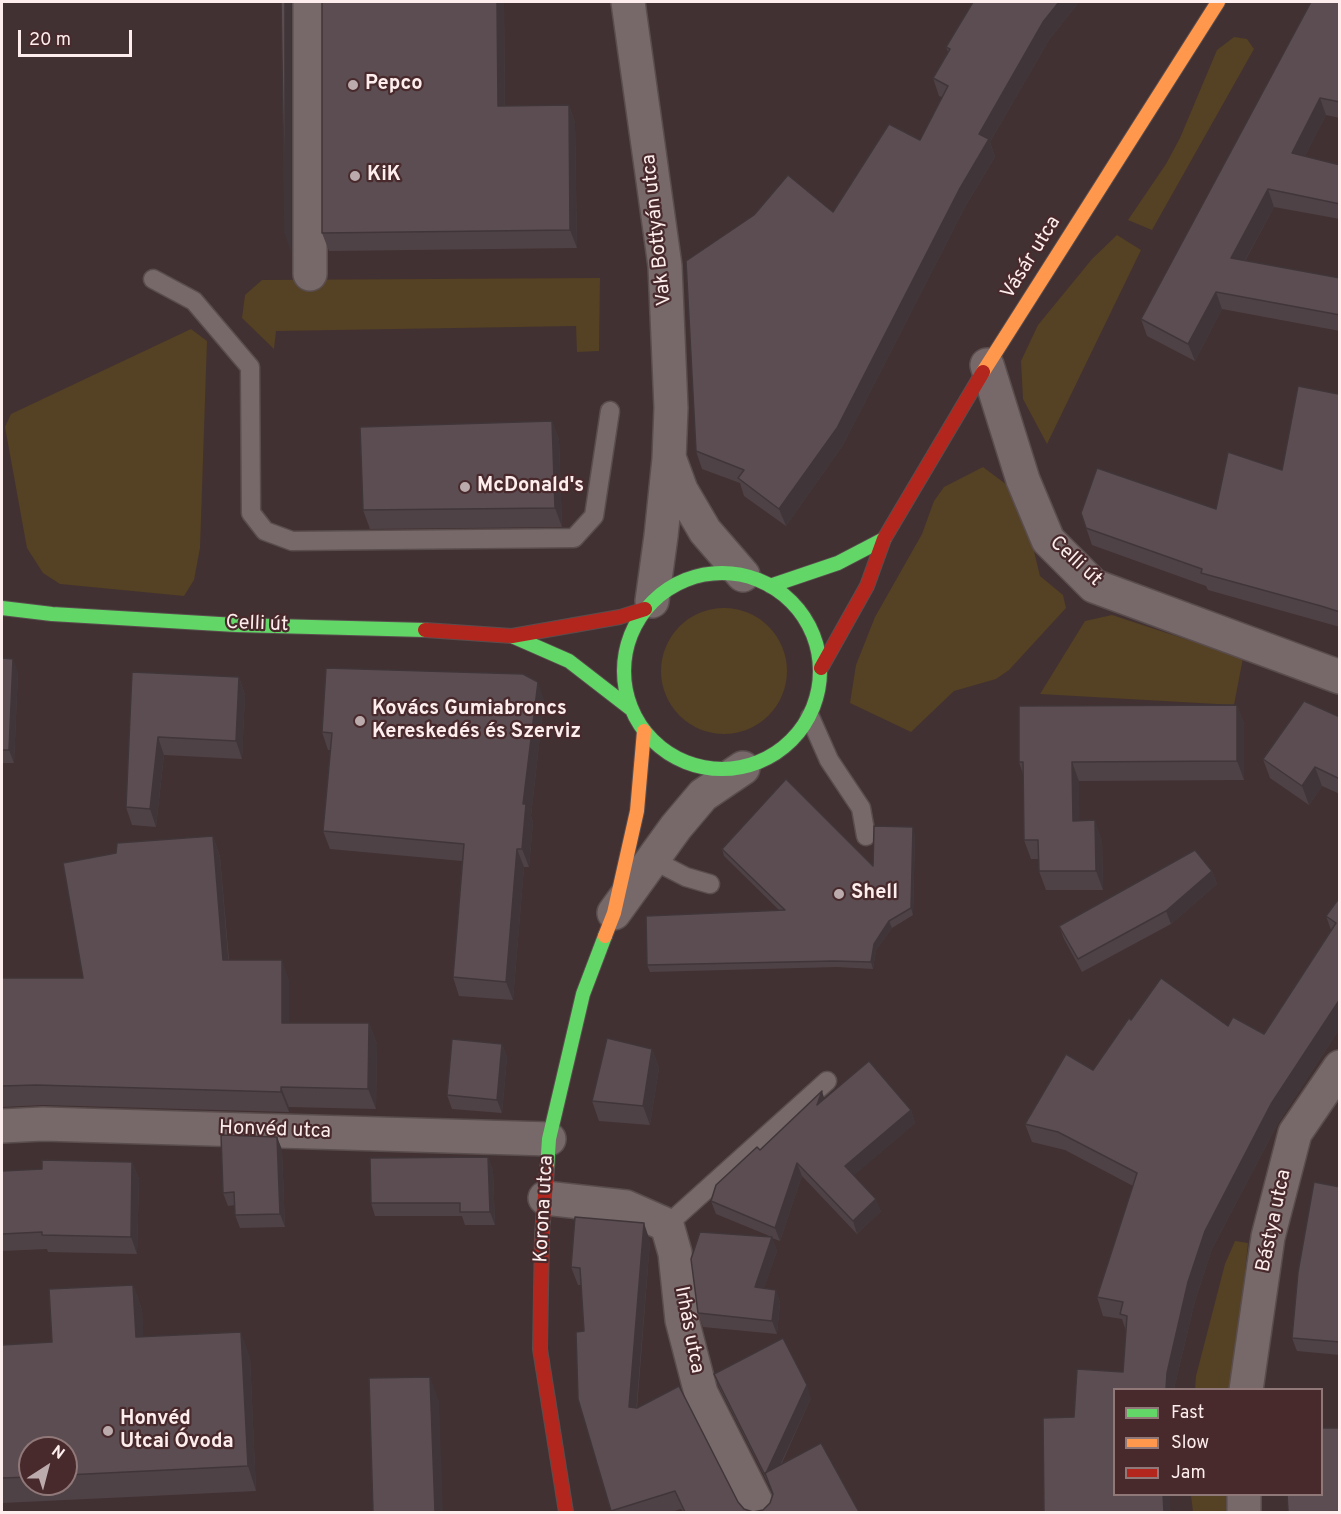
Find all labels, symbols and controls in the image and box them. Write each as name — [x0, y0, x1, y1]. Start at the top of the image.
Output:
scale bar — [21, 18, 135, 56]
text: 20 m — [29, 29, 71, 52]
place label: Pepco — [365, 73, 423, 97]
marker: Pepco — [346, 78, 360, 92]
street label: Vak Bottyán utca — [638, 153, 678, 307]
place label: KiK — [367, 164, 401, 188]
marker: KiK — [348, 169, 362, 183]
street label: Vásár utca — [997, 212, 1067, 304]
place label: McDonald's — [477, 475, 584, 499]
marker: McDonald's — [458, 480, 472, 494]
street label: Celli út — [1044, 532, 1106, 592]
street label: Celli út — [225, 612, 289, 638]
place label: Kovács Gumiabroncs Kereskedés és Szerviz — [372, 698, 581, 745]
marker: Kovács Gumiabroncs Kereskedés és Szerviz — [353, 714, 367, 728]
place label: Shell — [851, 882, 898, 906]
marker: Shell — [832, 887, 846, 901]
street label: Honvéd utca — [219, 1117, 331, 1145]
street label: Korona utca — [530, 1155, 560, 1263]
street label: Bástya utca — [1252, 1167, 1298, 1275]
street label: Irhás utca — [668, 1284, 708, 1376]
legend — [1113, 1388, 1323, 1496]
text: Fast — [1171, 1402, 1204, 1425]
place label: Honvéd Utcai Óvoda — [120, 1408, 234, 1455]
marker: Honvéd Utcai Óvoda — [101, 1424, 115, 1438]
text: Slow — [1171, 1432, 1209, 1455]
north arrow — [18, 1436, 78, 1496]
text: N — [47, 1442, 68, 1465]
text: Jam — [1171, 1462, 1206, 1485]

